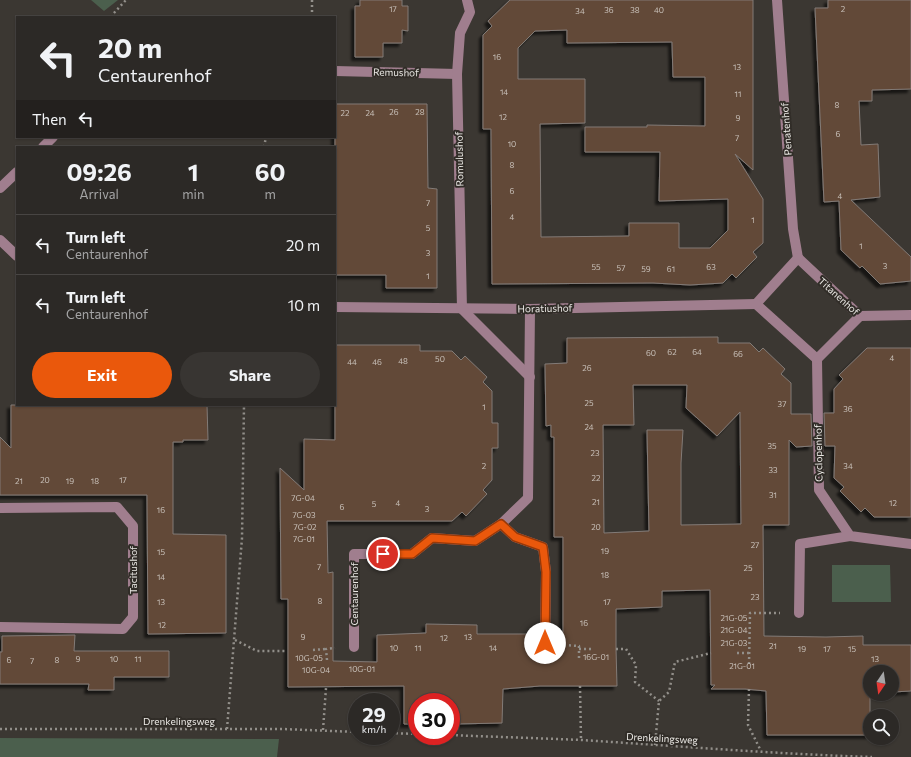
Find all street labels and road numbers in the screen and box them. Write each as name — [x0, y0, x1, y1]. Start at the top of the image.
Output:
street label: Remushof — [373, 66, 419, 78]
street label: Penatenhof — [778, 102, 794, 156]
street label: Romulushof — [453, 131, 465, 187]
street label: Titanenhof — [816, 275, 862, 317]
street label: Horatiushof — [517, 302, 573, 314]
street label: Cyclopenhof — [811, 424, 825, 482]
street label: Tacitushof — [127, 546, 139, 594]
street label: Centaurenhof — [348, 562, 360, 626]
street label: Drenkelingsweg — [143, 715, 216, 727]
street label: Drenkelingsweg — [626, 730, 699, 746]

